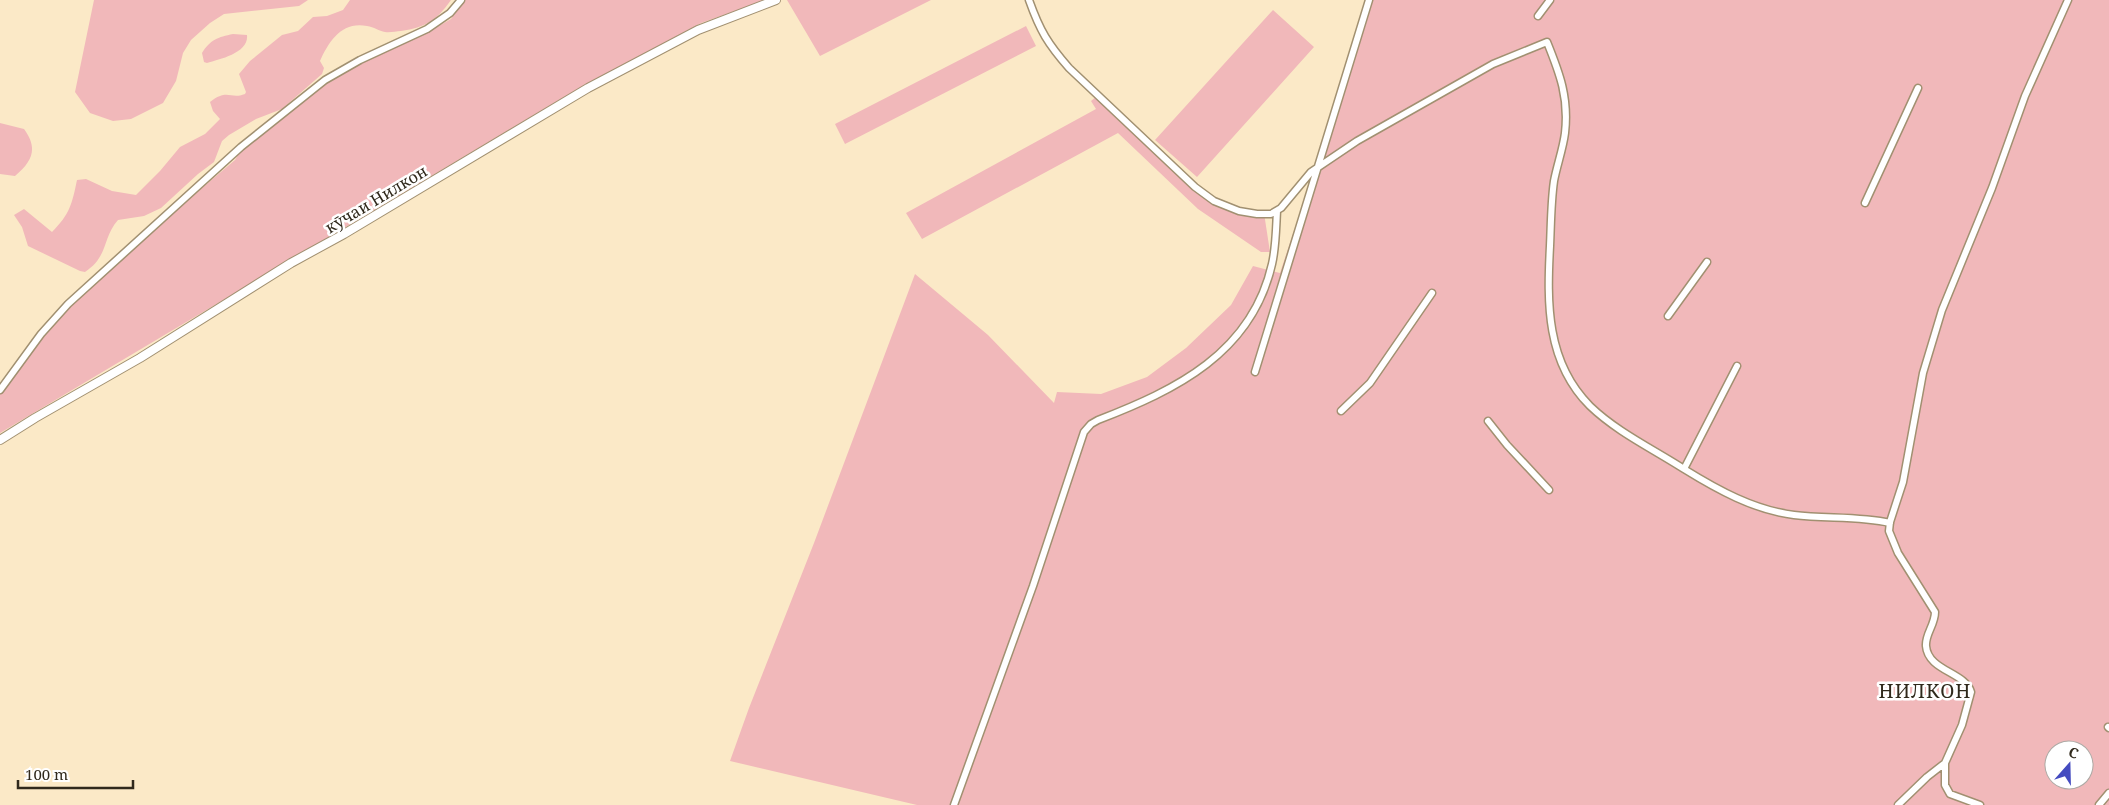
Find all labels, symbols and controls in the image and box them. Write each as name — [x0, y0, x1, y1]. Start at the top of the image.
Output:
street label: кӯчаи Нилкон — [321, 160, 431, 238]
district label: НИЛКОН — [1879, 678, 1971, 704]
north arrow — [2044, 740, 2094, 790]
text: С — [2066, 742, 2081, 763]
scale bar — [18, 758, 132, 790]
text: 100 m — [25, 764, 68, 784]

